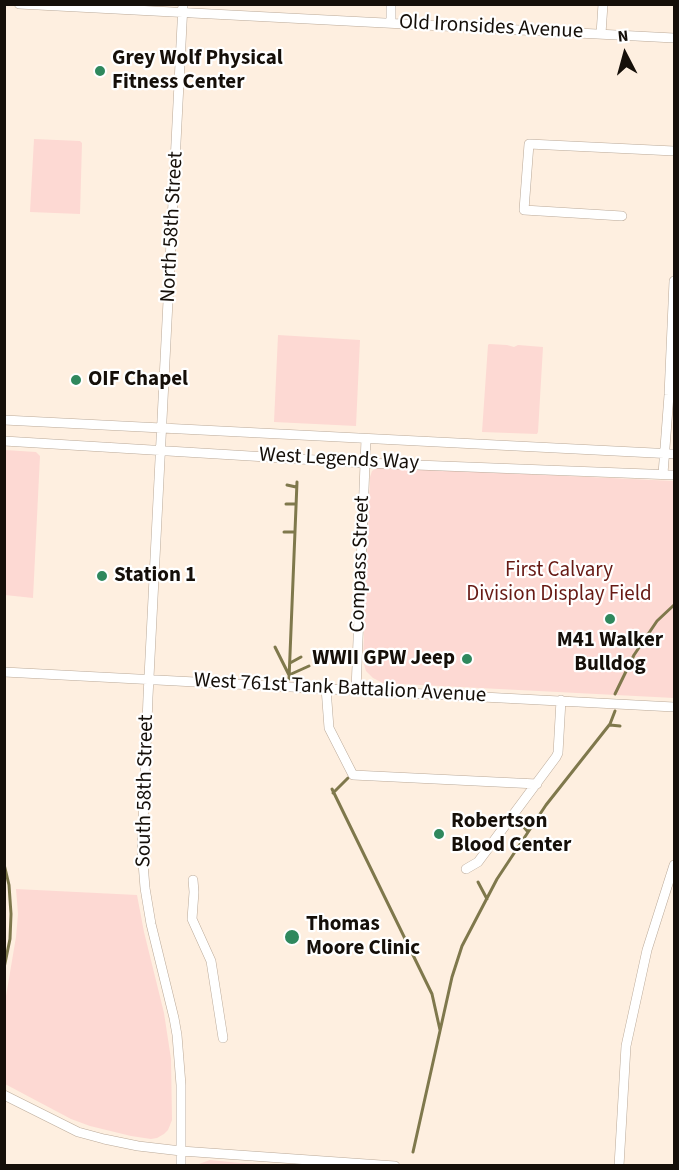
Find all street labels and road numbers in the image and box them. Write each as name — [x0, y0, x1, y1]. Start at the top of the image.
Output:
street label: Old Ironsides Avenue — [398, 11, 584, 45]
street label: North 58th Street — [156, 151, 190, 303]
street label: West Legends Way — [258, 443, 420, 477]
street label: Compass Street — [346, 495, 376, 633]
street label: West 761st Tank Battalion Avenue — [193, 669, 487, 709]
street label: South 58th Street — [132, 714, 160, 868]

